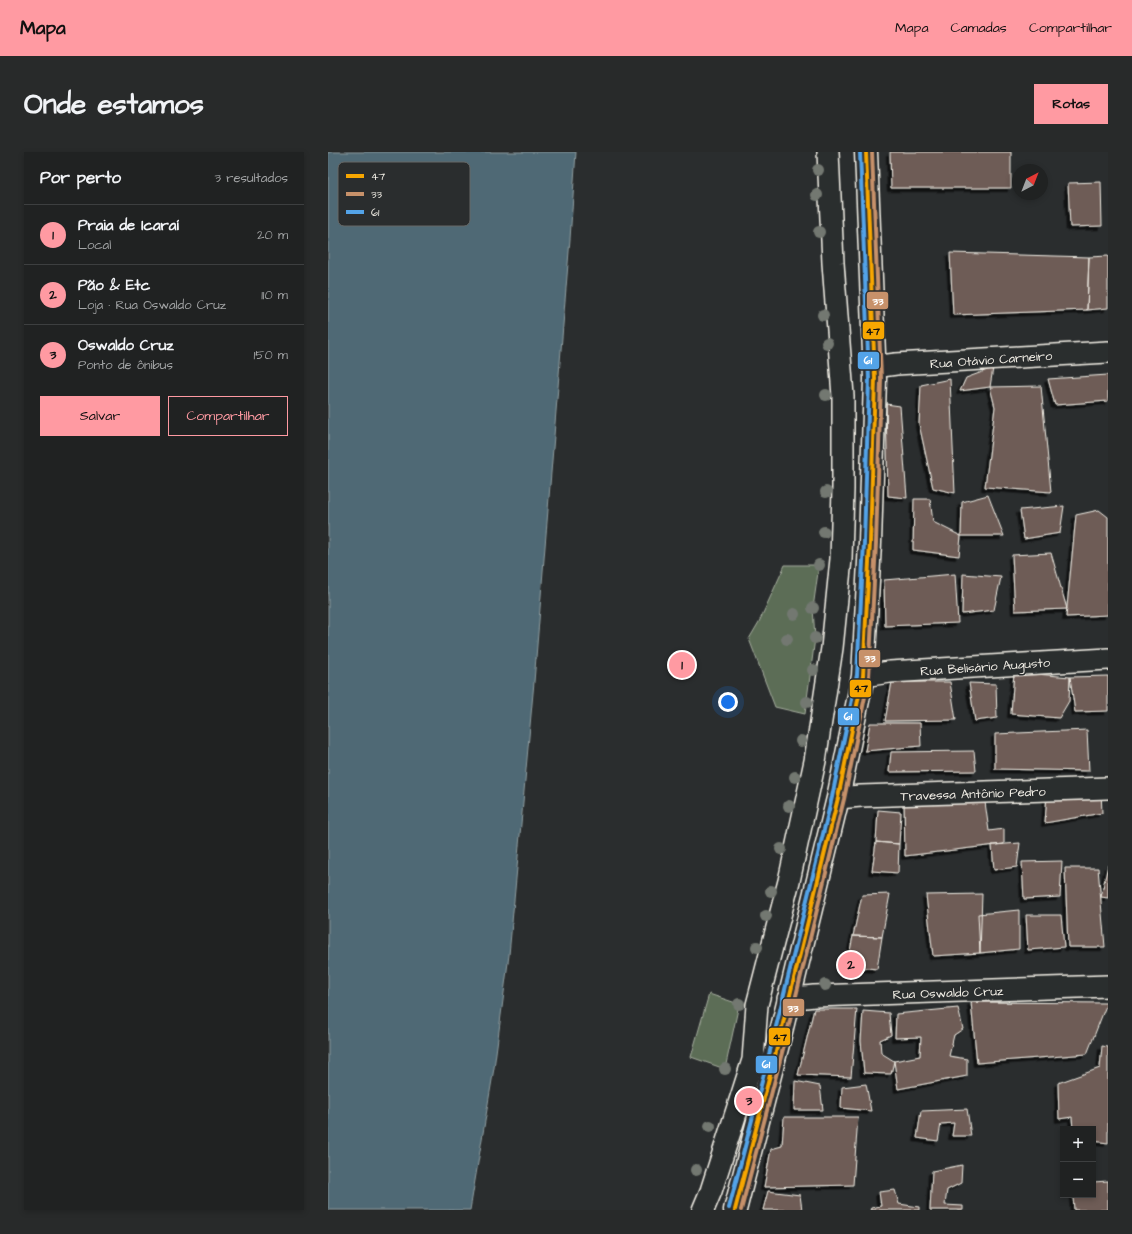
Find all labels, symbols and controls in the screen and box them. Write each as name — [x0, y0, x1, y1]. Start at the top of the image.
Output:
text: Mapa — [20, 15, 66, 42]
text: Mapa — [895, 18, 929, 38]
text: Camadas — [951, 18, 1007, 38]
text: Compartilhar — [1029, 18, 1112, 38]
button: Rotas — [1034, 84, 1108, 124]
text: Onde estamos — [24, 85, 204, 124]
legend — [338, 162, 470, 226]
north arrow — [1012, 164, 1048, 200]
text: Por perto — [40, 166, 121, 190]
text: 3 resultados — [214, 169, 288, 187]
text: 47 — [371, 169, 385, 184]
text: 33 — [371, 187, 383, 202]
text: 61 — [371, 205, 380, 220]
text: Praia de Icaraí — [78, 215, 179, 236]
text: 1 — [52, 226, 54, 244]
text: 20 m — [257, 226, 288, 244]
text: Local — [78, 236, 111, 254]
text: Pão & Etc — [78, 275, 150, 296]
text: 2 — [49, 286, 57, 304]
text: 110 m — [261, 286, 288, 304]
line badge: 33 — [866, 291, 889, 310]
text: 33 — [871, 294, 884, 309]
text: Loja · Rua Oswaldo Cruz — [78, 296, 226, 314]
line badge: 47 — [862, 321, 885, 340]
text: 47 — [866, 324, 880, 339]
text: Oswaldo Cruz — [78, 335, 174, 356]
text: 3 — [50, 346, 56, 364]
text: 150 m — [254, 346, 288, 364]
street label: Rua Otávio Carneiro — [929, 347, 1053, 373]
line badge: 61 — [857, 351, 880, 370]
text: 61 — [864, 353, 873, 368]
text: Ponto de ônibus — [78, 356, 173, 374]
button: Salvar — [40, 396, 160, 436]
button: Compartilhar — [168, 396, 288, 436]
line badge: 33 — [858, 649, 881, 668]
pin: 1 — [669, 650, 695, 680]
text: 33 — [863, 651, 876, 666]
street label: Rua Belisário Augusto — [920, 653, 1051, 682]
line badge: 47 — [849, 679, 872, 698]
text: 47 — [854, 681, 868, 696]
your location — [718, 692, 738, 712]
line badge: 61 — [837, 707, 860, 726]
text: 61 — [844, 709, 853, 724]
street label: Travessa Antônio Pedro — [900, 782, 1047, 806]
pin: 2 — [838, 950, 864, 980]
street label: Rua Oswaldo Cruz — [892, 982, 1004, 1004]
line badge: 33 — [782, 998, 805, 1017]
text: 33 — [786, 1001, 799, 1016]
line badge: 47 — [768, 1027, 791, 1046]
text: 47 — [773, 1030, 787, 1045]
line badge: 61 — [755, 1055, 778, 1074]
text: 61 — [762, 1057, 771, 1072]
pin: 3 — [736, 1086, 762, 1116]
map controls — [1060, 1126, 1096, 1198]
button: + — [1060, 1126, 1096, 1162]
button: − — [1060, 1162, 1096, 1198]

